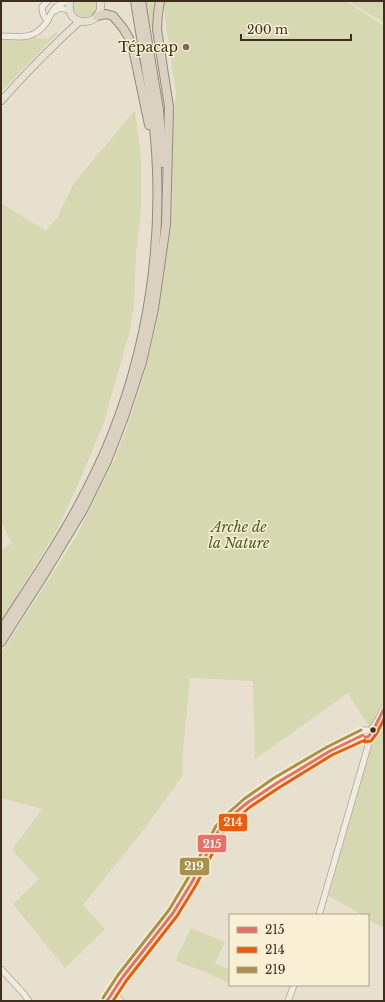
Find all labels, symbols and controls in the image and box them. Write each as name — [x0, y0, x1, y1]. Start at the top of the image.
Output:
scale bar — [241, 16, 351, 42]
text: 200 m — [247, 22, 288, 37]
place label: Tépacap — [118, 38, 178, 56]
marker: Tépacap — [181, 42, 191, 52]
park label: Arche de la Nature — [209, 518, 270, 552]
unlabelled marker — [368, 725, 378, 735]
line badge: 214 — [218, 813, 248, 832]
text: 214 — [223, 815, 243, 829]
line badge: 215 — [197, 834, 227, 853]
text: 215 — [203, 837, 222, 851]
line badge: 219 — [179, 857, 210, 876]
text: 219 — [184, 859, 204, 873]
legend — [229, 914, 369, 986]
text: 215 — [265, 922, 285, 937]
text: 214 — [265, 942, 285, 957]
text: 219 — [265, 962, 285, 977]

